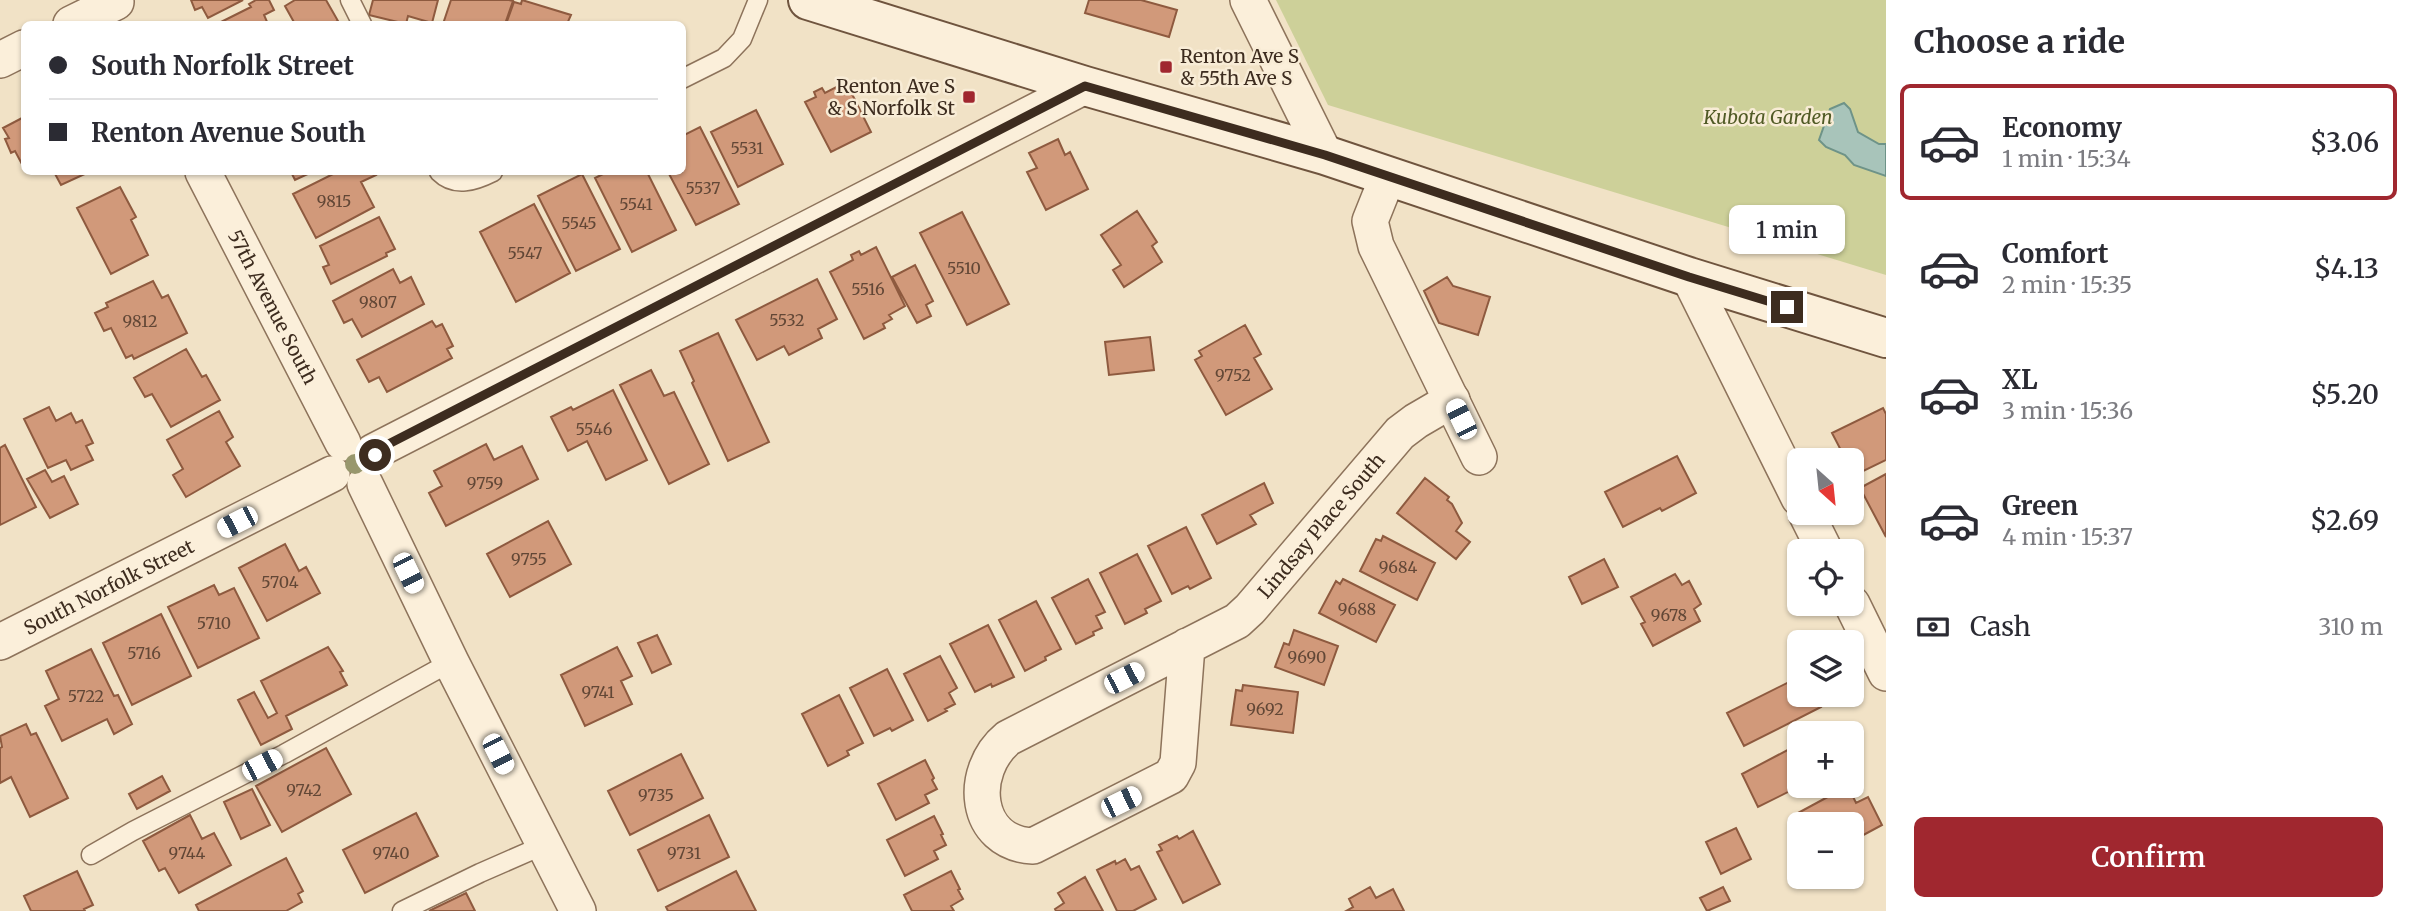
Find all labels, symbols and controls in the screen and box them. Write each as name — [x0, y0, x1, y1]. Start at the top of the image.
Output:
text: Choose a ride — [1914, 22, 2125, 62]
place label: Renton Ave S & 55th Ave S — [1180, 44, 1299, 90]
text: South Norfolk Street — [91, 49, 354, 82]
marker: Renton Ave S & 55th Ave S — [1158, 59, 1174, 75]
place label: Renton Ave S & S Norfolk St — [827, 74, 956, 120]
marker: Renton Ave S & S Norfolk St — [961, 89, 977, 105]
park label: Kubota Garden — [1702, 105, 1833, 129]
icon: car — [1918, 111, 1981, 174]
text: Economy — [2002, 111, 2122, 144]
text: Renton Avenue South — [91, 116, 366, 149]
text: $3.06 — [2310, 126, 2379, 159]
house number: 5531 — [731, 138, 763, 158]
text: 1 min · 15:34 — [2002, 144, 2131, 173]
house number: 5537 — [686, 178, 720, 198]
house number: 9815 — [317, 191, 351, 211]
house number: 5541 — [619, 194, 653, 214]
callout: 1 min — [1729, 205, 1845, 254]
house number: 5545 — [561, 213, 597, 233]
text: 1 min — [1756, 215, 1818, 244]
street label: 57th Avenue South — [223, 226, 323, 389]
icon: car — [1918, 237, 1981, 300]
text: Comfort — [2002, 237, 2108, 270]
house number: 5547 — [508, 243, 542, 263]
text: $4.13 — [2314, 252, 2379, 285]
house number: 5510 — [947, 258, 981, 278]
text: 2 min · 15:35 — [2002, 270, 2132, 299]
house number: 5516 — [851, 279, 885, 299]
route end — [1771, 291, 1803, 323]
house number: 9807 — [359, 292, 397, 312]
house number: 5532 — [769, 310, 805, 330]
house number: 9812 — [122, 311, 158, 331]
icon: car — [1918, 363, 1981, 426]
text: XL — [2002, 363, 2038, 396]
house number: 9752 — [1215, 365, 1251, 385]
text: $5.20 — [2311, 378, 2379, 411]
car — [1443, 396, 1480, 442]
text: 3 min · 15:36 — [2002, 396, 2133, 425]
house number: 5546 — [576, 419, 613, 439]
route start — [359, 439, 391, 471]
street label: Lindsay Place South — [1253, 448, 1390, 603]
north arrow — [1787, 448, 1864, 525]
map controls — [1787, 448, 1864, 889]
house number: 9759 — [467, 473, 503, 493]
icon: car — [1918, 489, 1981, 552]
text: Green — [2002, 489, 2078, 522]
car — [214, 503, 261, 541]
text: $2.69 — [2310, 504, 2379, 537]
text: 4 min · 15:37 — [2002, 522, 2133, 551]
street label: South Norfolk Street — [20, 534, 198, 640]
button: locate — [1787, 539, 1864, 616]
house number: 9755 — [511, 549, 547, 569]
car — [390, 550, 427, 596]
house number: 9684 — [1379, 557, 1417, 577]
house number: 5704 — [261, 572, 299, 592]
house number: 9688 — [1338, 599, 1376, 619]
house number: 9678 — [1651, 605, 1687, 625]
icon: cash — [1914, 608, 1952, 646]
text: Cash — [1970, 610, 2031, 643]
text: 310 m — [2318, 612, 2383, 641]
house number: 5710 — [197, 613, 231, 633]
button: layers — [1787, 630, 1864, 707]
house number: 5716 — [127, 643, 161, 663]
house number: 9690 — [1288, 647, 1326, 667]
car — [1101, 659, 1148, 697]
house number: 9741 — [581, 682, 615, 702]
house number: 5722 — [68, 686, 104, 706]
house number: 9692 — [1246, 699, 1284, 719]
button: + — [1787, 721, 1864, 798]
car — [480, 731, 517, 777]
car — [239, 746, 286, 784]
house number: 9742 — [286, 780, 322, 800]
car — [1098, 783, 1145, 821]
house number: 9735 — [638, 785, 674, 805]
button: − — [1787, 812, 1864, 889]
button: Confirm — [1914, 817, 2383, 897]
house number: 9744 — [169, 843, 206, 863]
house number: 9740 — [372, 843, 410, 863]
house number: 9731 — [667, 843, 701, 863]

